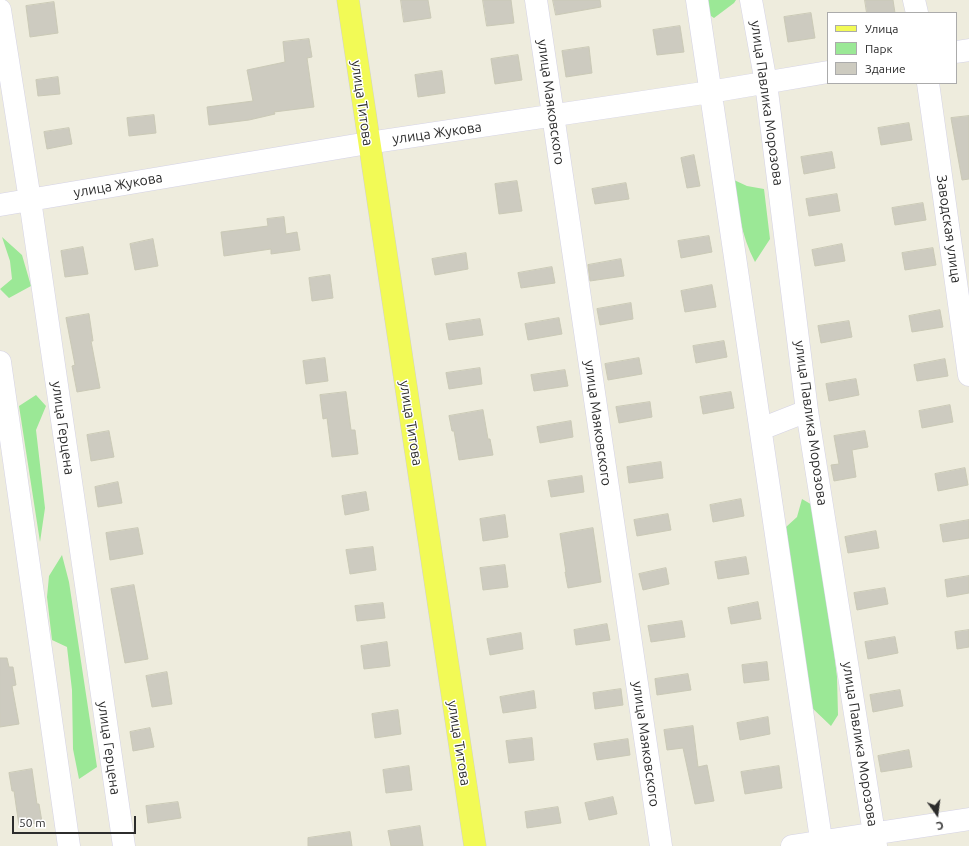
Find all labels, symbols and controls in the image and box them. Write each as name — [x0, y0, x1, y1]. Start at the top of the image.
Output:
legend — [827, 12, 957, 84]
street label: улица Павлика Морозова — [747, 19, 787, 187]
text: Улица — [865, 22, 898, 35]
street label: улица Маяковского — [534, 38, 568, 166]
text: Парк — [865, 42, 893, 55]
street label: улица Титова — [348, 59, 376, 147]
text: Здание — [865, 62, 906, 75]
street label: улица Жукова — [391, 118, 483, 148]
street label: улица Жукова — [72, 169, 164, 201]
street label: Заводская улица — [933, 174, 965, 284]
street label: улица Павлика Морозова — [791, 339, 831, 507]
street label: улица Маяковского — [581, 359, 615, 487]
street label: улица Титова — [396, 379, 426, 467]
street label: улица Герцена — [48, 380, 78, 476]
street label: улица Павлика Морозова — [839, 660, 881, 828]
street label: улица Маяковского — [629, 680, 663, 808]
street label: улица Титова — [444, 699, 474, 787]
street label: улица Герцена — [94, 700, 124, 796]
north arrow — [917, 794, 957, 834]
scale bar — [14, 808, 138, 834]
text: 50 m — [19, 816, 46, 829]
text: С — [935, 819, 945, 832]

